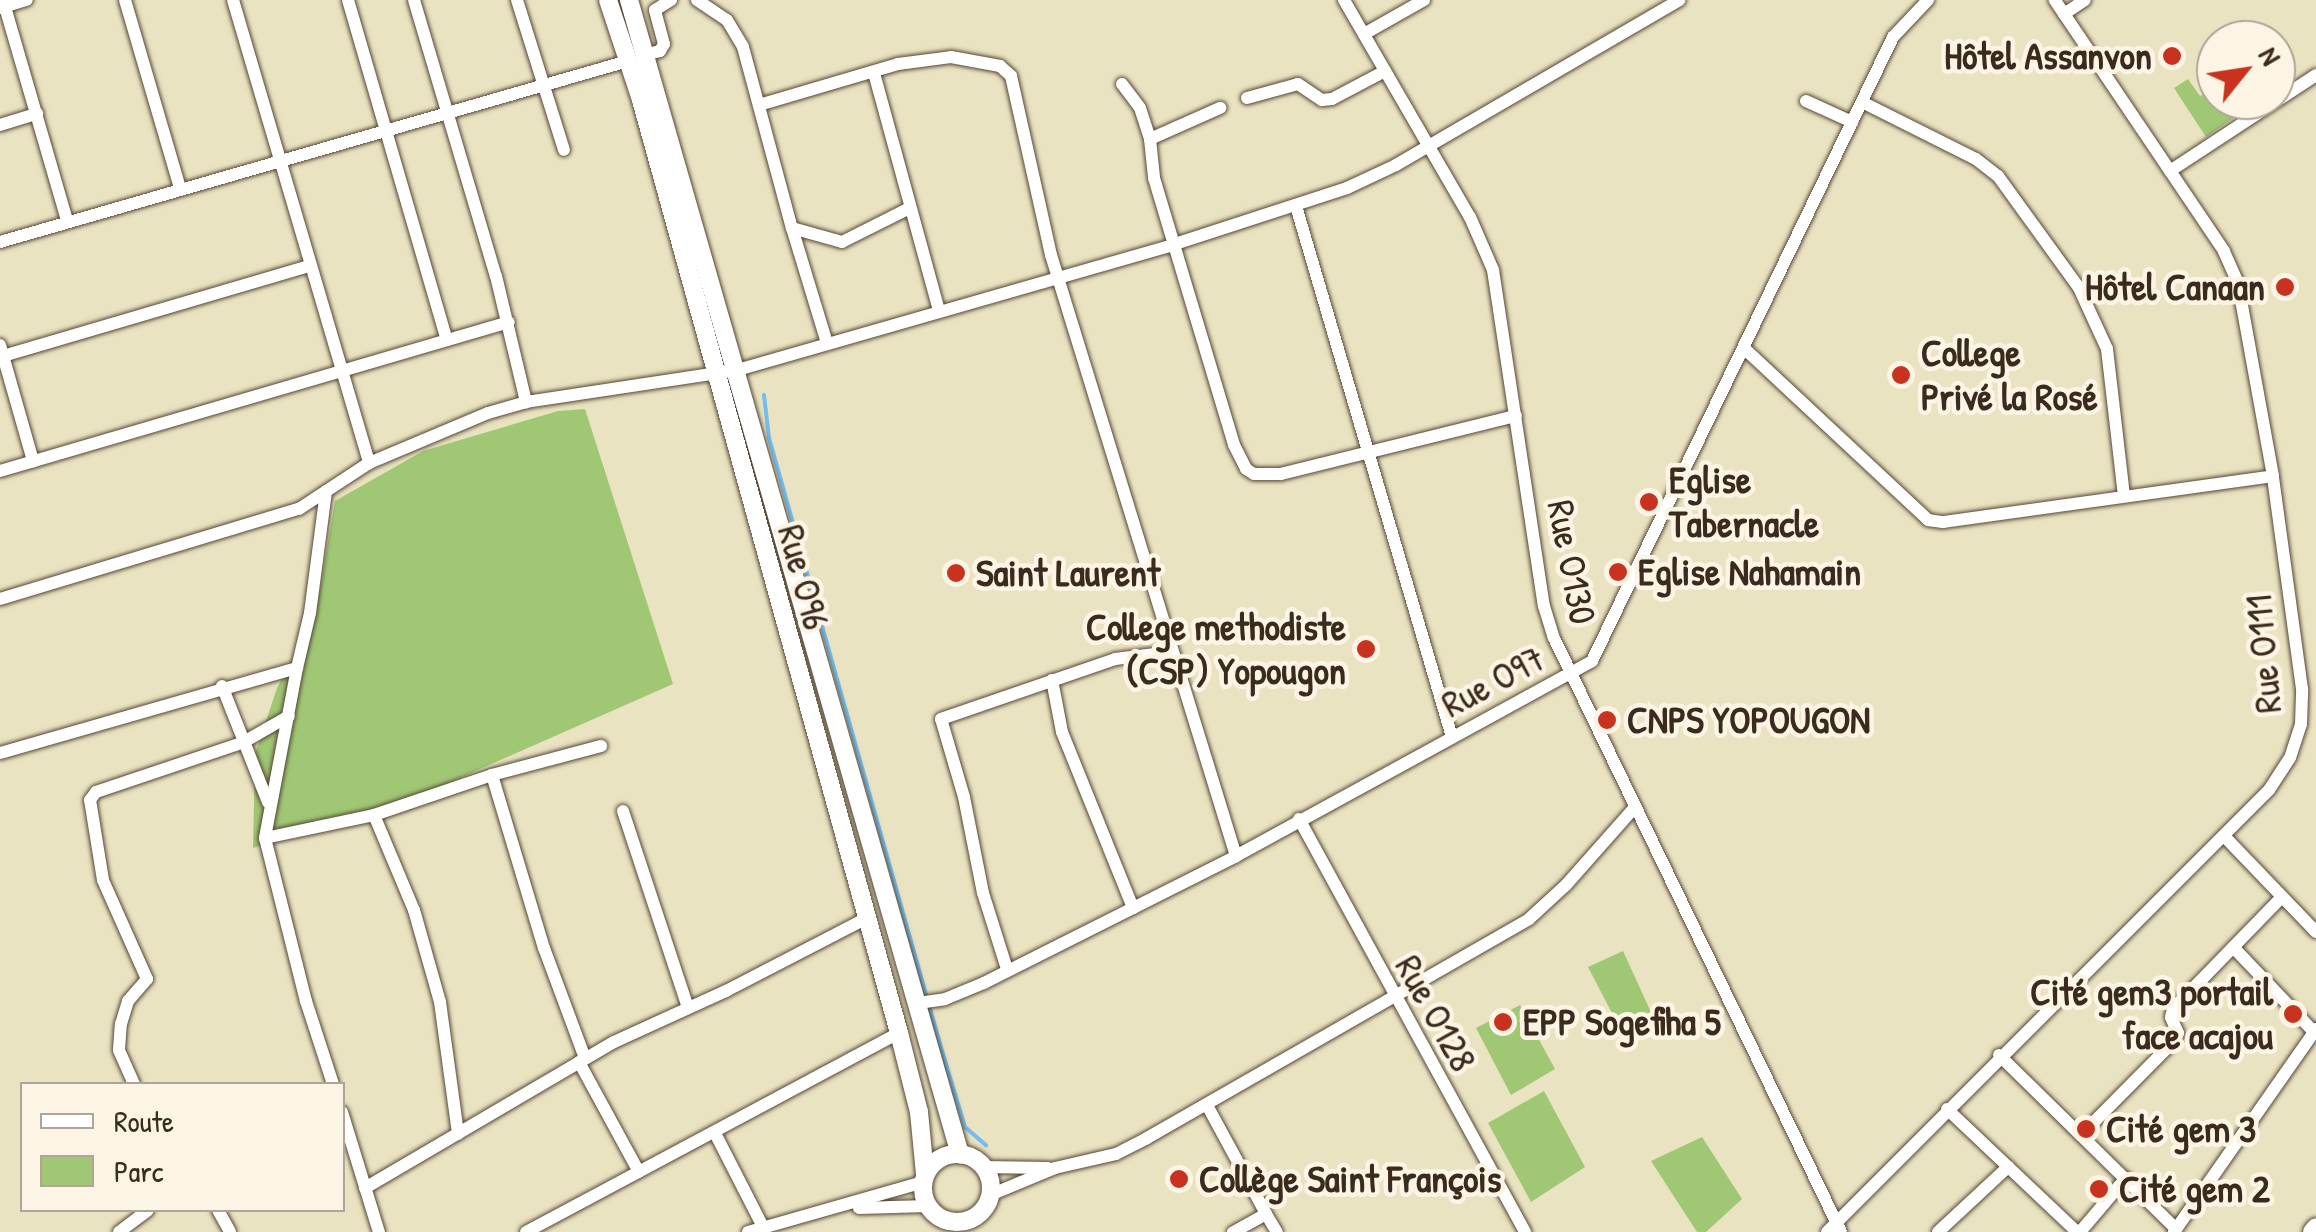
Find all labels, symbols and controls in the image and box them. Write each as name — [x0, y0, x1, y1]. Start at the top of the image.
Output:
north arrow — [2196, 20, 2296, 120]
place label: Hôtel Assanvon — [1944, 33, 2152, 79]
text: N — [2250, 40, 2290, 72]
marker: Hôtel Assanvon — [2161, 45, 2183, 67]
place label: Hôtel Canaan — [2085, 264, 2265, 310]
marker: Hôtel Canaan — [2274, 276, 2296, 298]
place label: College Privé la Rosé — [1921, 330, 2098, 419]
marker: College Privé la Rosé — [1890, 364, 1912, 386]
place label: Eglise Tabernacle — [1669, 457, 1819, 546]
marker: Eglise Tabernacle — [1638, 491, 1660, 513]
street label: Rue O130 — [1538, 496, 1606, 628]
street label: Rue O96 — [768, 520, 840, 634]
place label: Eglise Nahamain — [1638, 549, 1861, 595]
place label: Saint Laurent — [976, 550, 1160, 596]
marker: Eglise Nahamain — [1607, 561, 1629, 583]
marker: Saint Laurent — [945, 562, 967, 584]
street label: Rue O111 — [2235, 593, 2291, 715]
place label: College methodiste (CSP) Yopougon — [1086, 604, 1346, 694]
street label: Rue O97 — [1434, 635, 1552, 727]
marker: College methodiste (CSP) Yopougon — [1355, 638, 1377, 660]
place label: CNPS YOPOUGON — [1627, 697, 1870, 743]
marker: CNPS YOPOUGON — [1596, 709, 1618, 731]
street label: Rue O128 — [1386, 947, 1486, 1079]
place label: Cité gem3 portail face acajou — [2030, 969, 2273, 1058]
place label: EPP Sogefiha 5 — [1523, 999, 1721, 1045]
marker: Cité gem3 portail face acajou — [2282, 1003, 2304, 1025]
marker: EPP Sogefiha 5 — [1492, 1011, 1514, 1033]
legend — [20, 1082, 345, 1212]
text: Route — [114, 1101, 174, 1141]
place label: Cité gem 3 — [2106, 1106, 2256, 1152]
marker: Cité gem 3 — [2075, 1118, 2097, 1140]
text: Parc — [114, 1151, 163, 1191]
place label: Collège Saint François — [1199, 1156, 1501, 1202]
place label: Cité gem 2 — [2119, 1166, 2270, 1212]
marker: Collège Saint François — [1168, 1168, 1190, 1190]
marker: Cité gem 2 — [2088, 1178, 2110, 1200]

